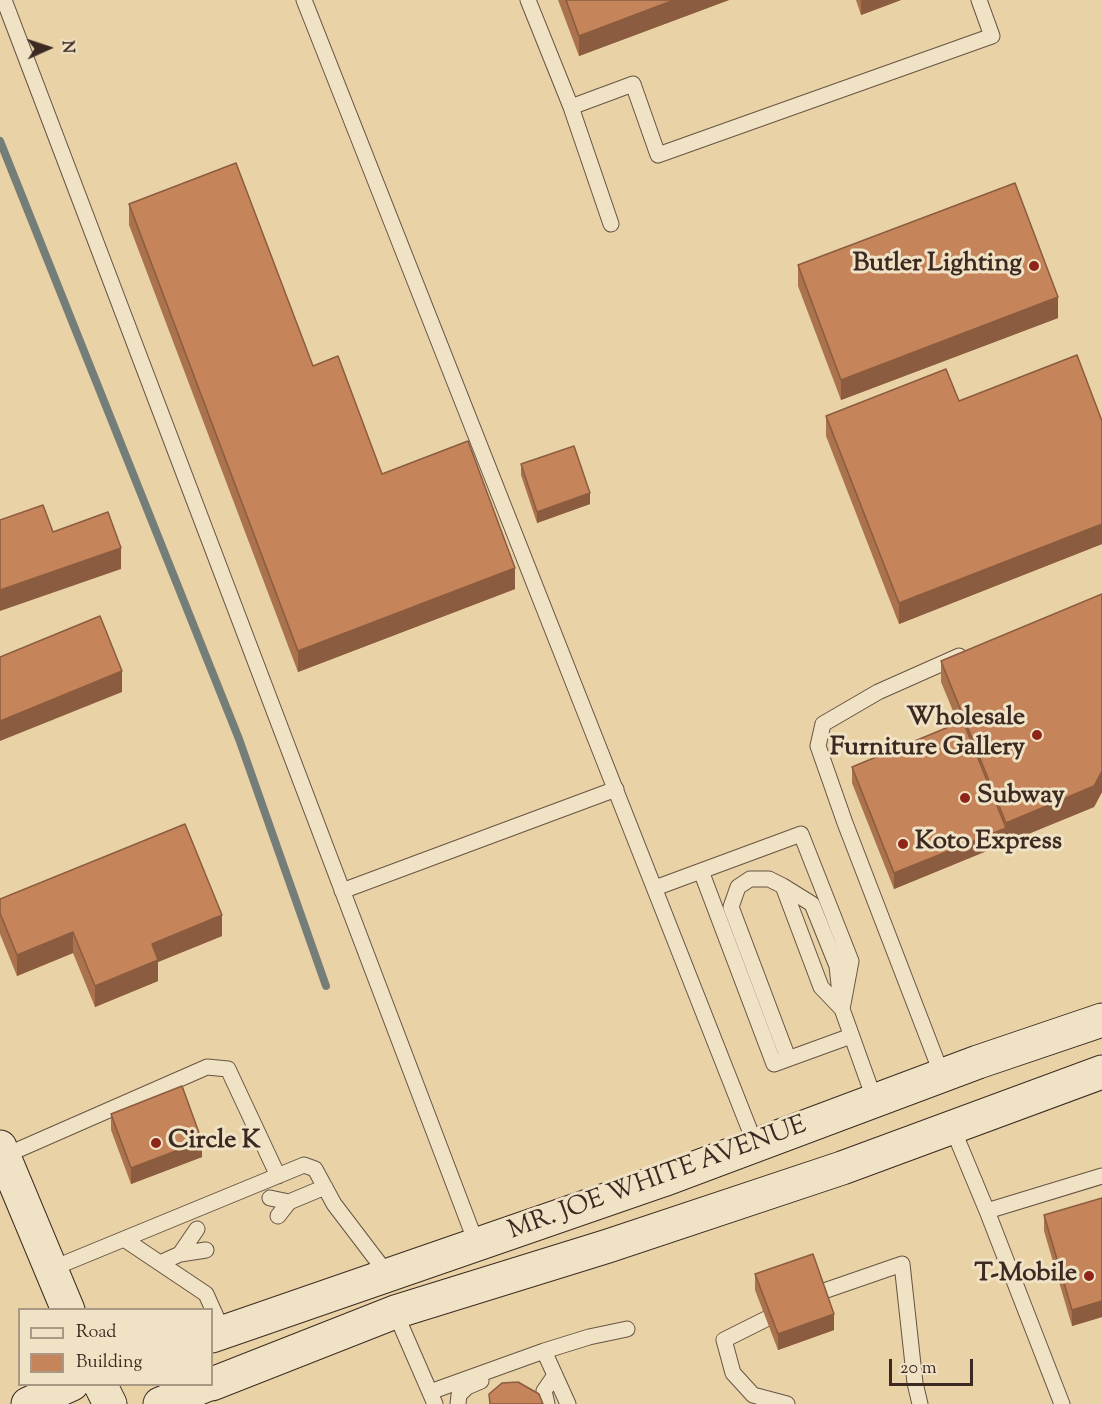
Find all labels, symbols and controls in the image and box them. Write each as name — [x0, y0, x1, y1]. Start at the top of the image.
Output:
north arrow — [18, 18, 78, 78]
text: N — [55, 40, 78, 54]
place label: Butler Lighting — [853, 250, 1022, 282]
marker: Butler Lighting — [1027, 259, 1041, 273]
place label: Wholesale Furniture Gallery — [830, 704, 1025, 766]
marker: Wholesale Furniture Gallery — [1030, 728, 1044, 742]
place label: Subway — [977, 782, 1065, 814]
marker: Subway — [958, 791, 972, 805]
place label: Koto Express — [915, 828, 1062, 860]
marker: Koto Express — [896, 837, 910, 851]
street label: MR. JOE WHITE AVENUE — [505, 1111, 811, 1249]
place label: Circle K — [168, 1127, 261, 1159]
marker: Circle K — [149, 1136, 163, 1150]
place label: T-Mobile — [974, 1260, 1077, 1292]
marker: T-Mobile — [1082, 1269, 1096, 1283]
legend — [18, 1308, 213, 1386]
text: Road — [76, 1320, 116, 1346]
scale bar — [892, 1347, 976, 1385]
text: Building — [76, 1350, 142, 1376]
text: 20 m — [900, 1356, 937, 1382]

